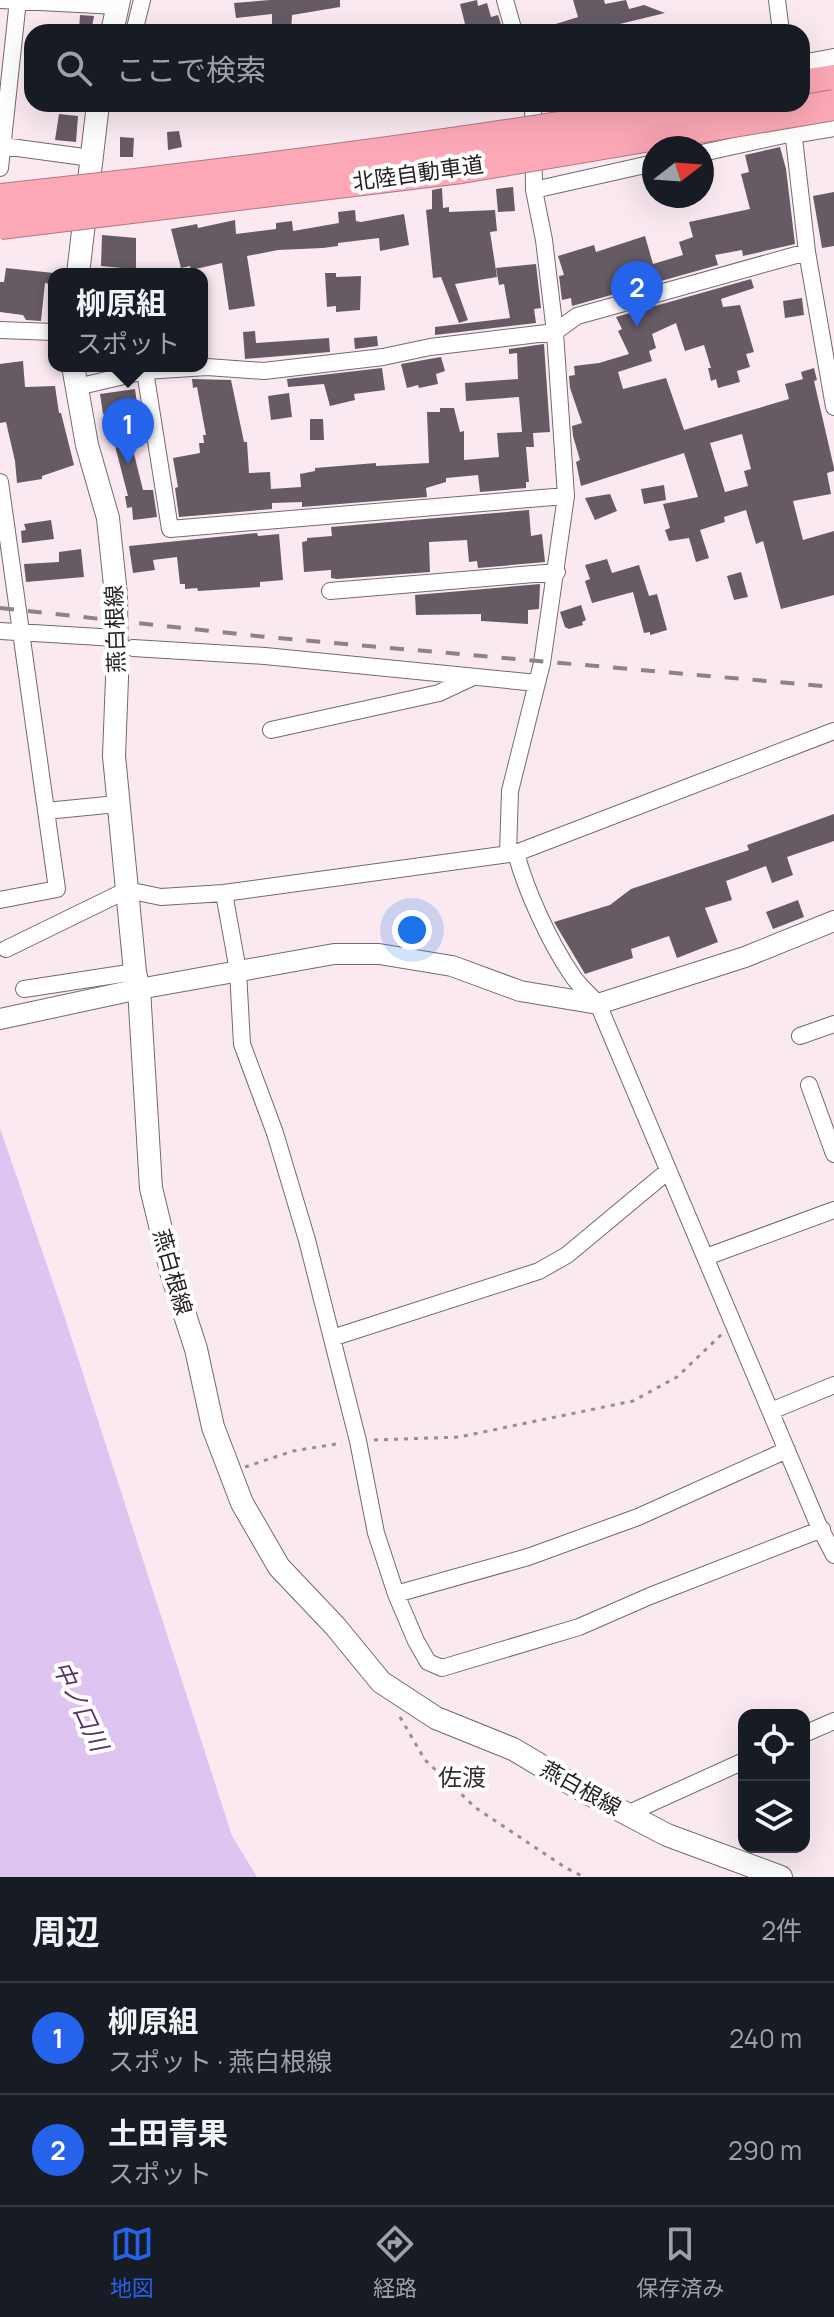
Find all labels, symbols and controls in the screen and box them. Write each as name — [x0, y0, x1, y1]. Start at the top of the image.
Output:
search box — [24, 24, 810, 112]
icon: search — [52, 46, 96, 90]
text: ここで検索 — [116, 49, 266, 90]
north arrow — [642, 136, 714, 208]
street label: 北陸自動車道 — [351, 149, 485, 197]
pin: 2 — [611, 261, 663, 327]
popup — [48, 268, 208, 372]
text: 柳原組 — [76, 282, 166, 323]
text: スポット — [76, 325, 180, 361]
pin: 1 — [102, 398, 154, 464]
street label: 燕白根線 — [98, 584, 132, 674]
your location — [392, 910, 432, 950]
street label: 燕白根線 — [146, 1226, 200, 1318]
water label: 中ノ口川 — [46, 1655, 118, 1759]
map controls — [738, 1709, 810, 1853]
button: locate — [738, 1709, 810, 1781]
street label: 燕白根線 — [535, 1754, 627, 1822]
district label: 佐渡 — [438, 1760, 486, 1793]
button: layers — [738, 1781, 810, 1853]
text: 周辺 — [32, 1908, 100, 1954]
text: 2件 — [761, 1912, 802, 1948]
text: 柳原組 — [108, 2000, 198, 2041]
text: 1 — [52, 2020, 64, 2056]
text: 240 m — [729, 2020, 802, 2056]
text: スポット · 燕白根線 — [108, 2043, 332, 2079]
text: 土田青果 — [108, 2112, 228, 2153]
text: 2 — [50, 2132, 66, 2168]
text: 290 m — [728, 2132, 802, 2168]
text: スポット — [108, 2155, 212, 2191]
tab: 地図 — [110, 2222, 154, 2303]
tab: 経路 — [373, 2222, 417, 2303]
tab: 保存済み — [636, 2222, 724, 2303]

